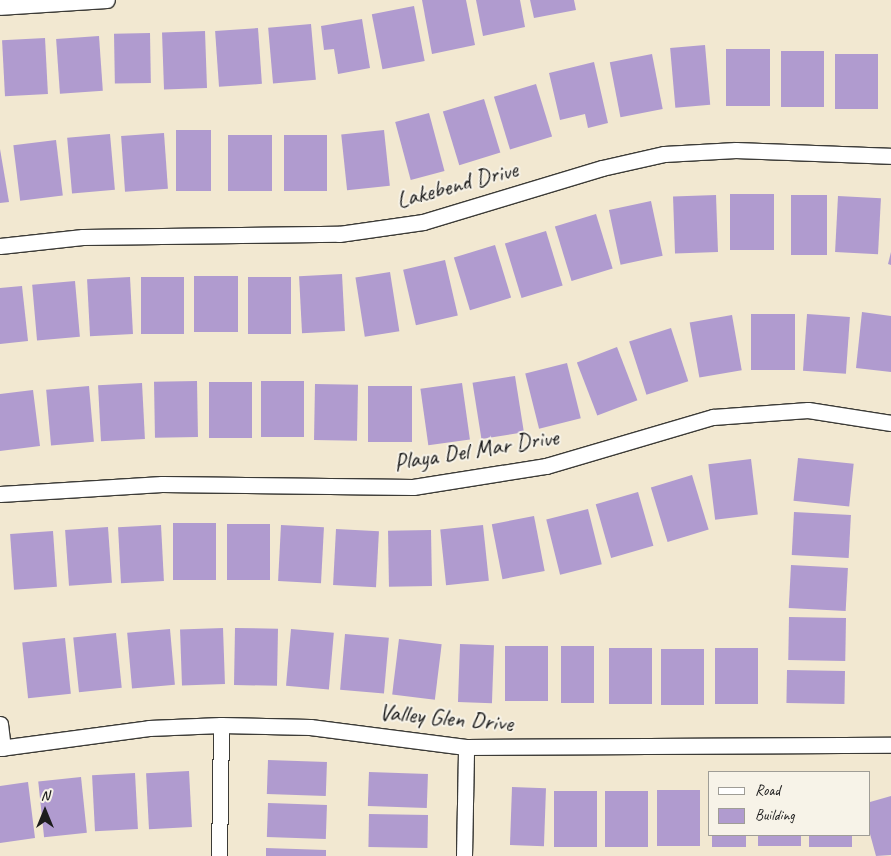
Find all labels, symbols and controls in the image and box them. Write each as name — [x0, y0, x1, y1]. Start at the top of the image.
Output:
street label: Lakebend Drive — [393, 155, 521, 215]
street label: Playa Del Mar Drive — [391, 423, 561, 477]
street label: Valley Glen Drive — [378, 698, 514, 738]
legend — [708, 771, 871, 836]
text: Road — [755, 781, 780, 800]
north arrow — [20, 786, 70, 836]
text: N — [41, 787, 49, 804]
text: Building — [755, 806, 794, 825]

